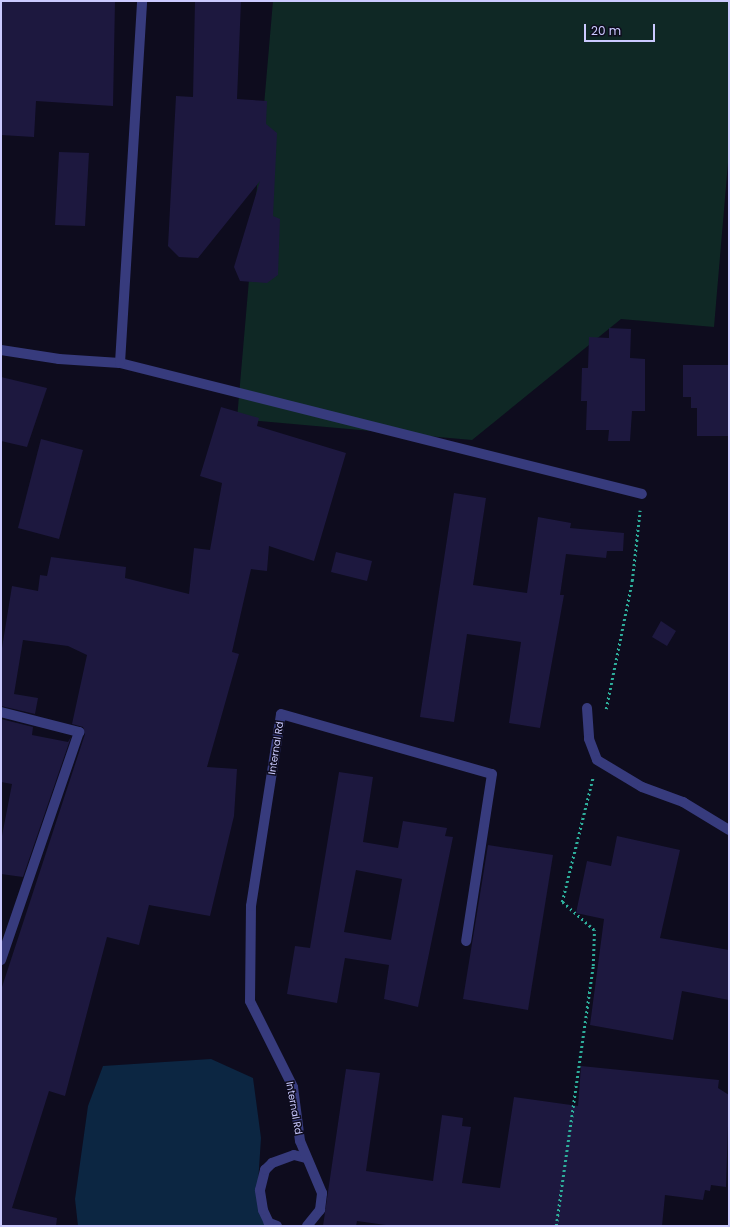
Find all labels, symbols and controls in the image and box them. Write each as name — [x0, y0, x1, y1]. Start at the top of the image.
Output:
scale bar — [586, 16, 657, 42]
text: 20 m — [591, 22, 621, 39]
street label: Internal Rd — [266, 721, 286, 775]
street label: Internal Rd — [283, 1081, 305, 1135]

